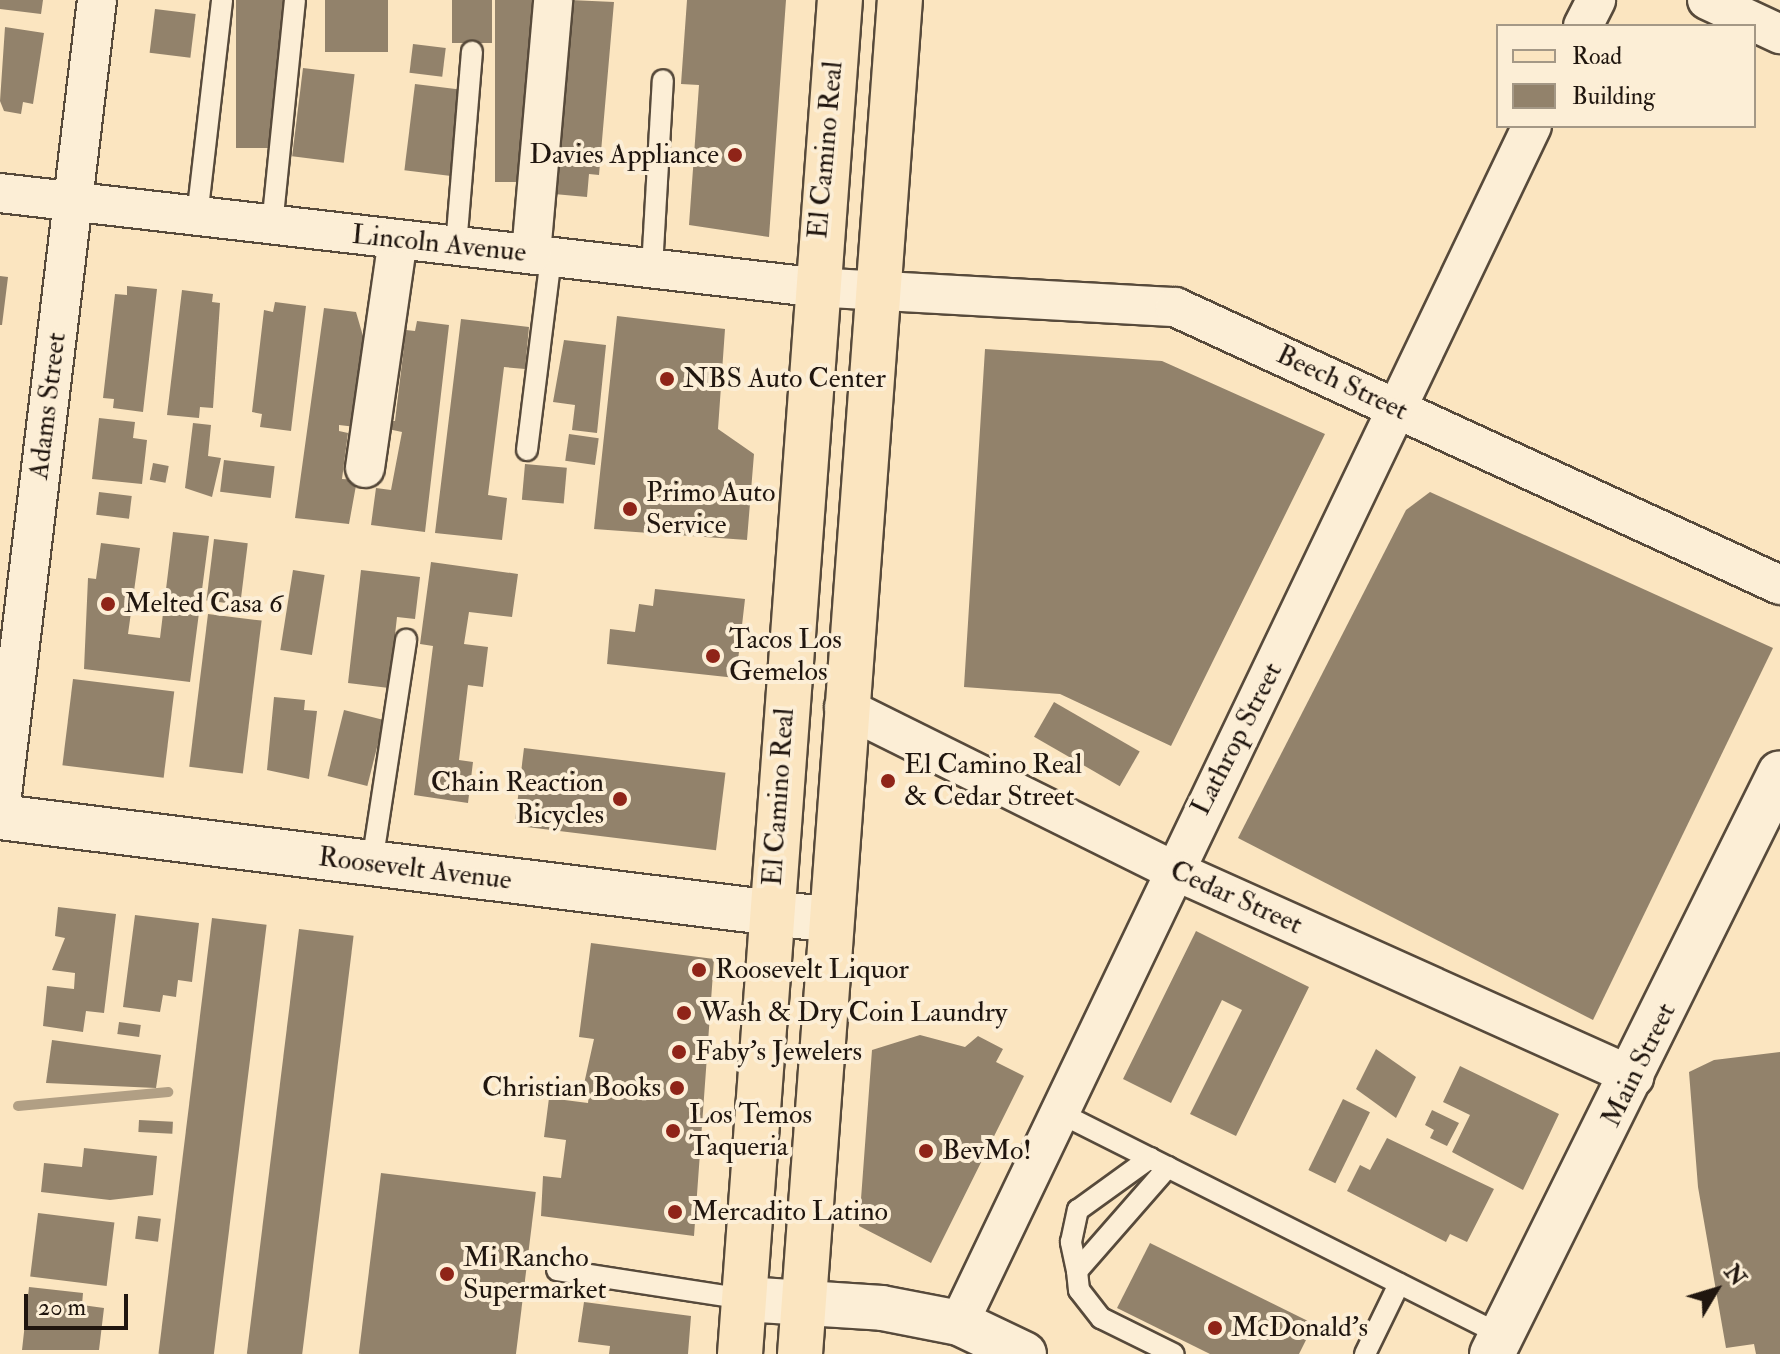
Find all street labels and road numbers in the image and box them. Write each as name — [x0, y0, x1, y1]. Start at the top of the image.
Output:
street label: El Camino Real — [801, 60, 851, 240]
street label: Lincoln Avenue — [350, 218, 528, 270]
street label: Adams Street — [22, 331, 74, 481]
street label: Beech Street — [1271, 338, 1413, 428]
street label: Lathrop Street — [1184, 657, 1290, 821]
street label: El Camino Real — [756, 707, 802, 887]
street label: Roosevelt Avenue — [316, 840, 514, 898]
street label: Cedar Street — [1165, 854, 1307, 942]
street label: Main Street — [1595, 998, 1683, 1132]

